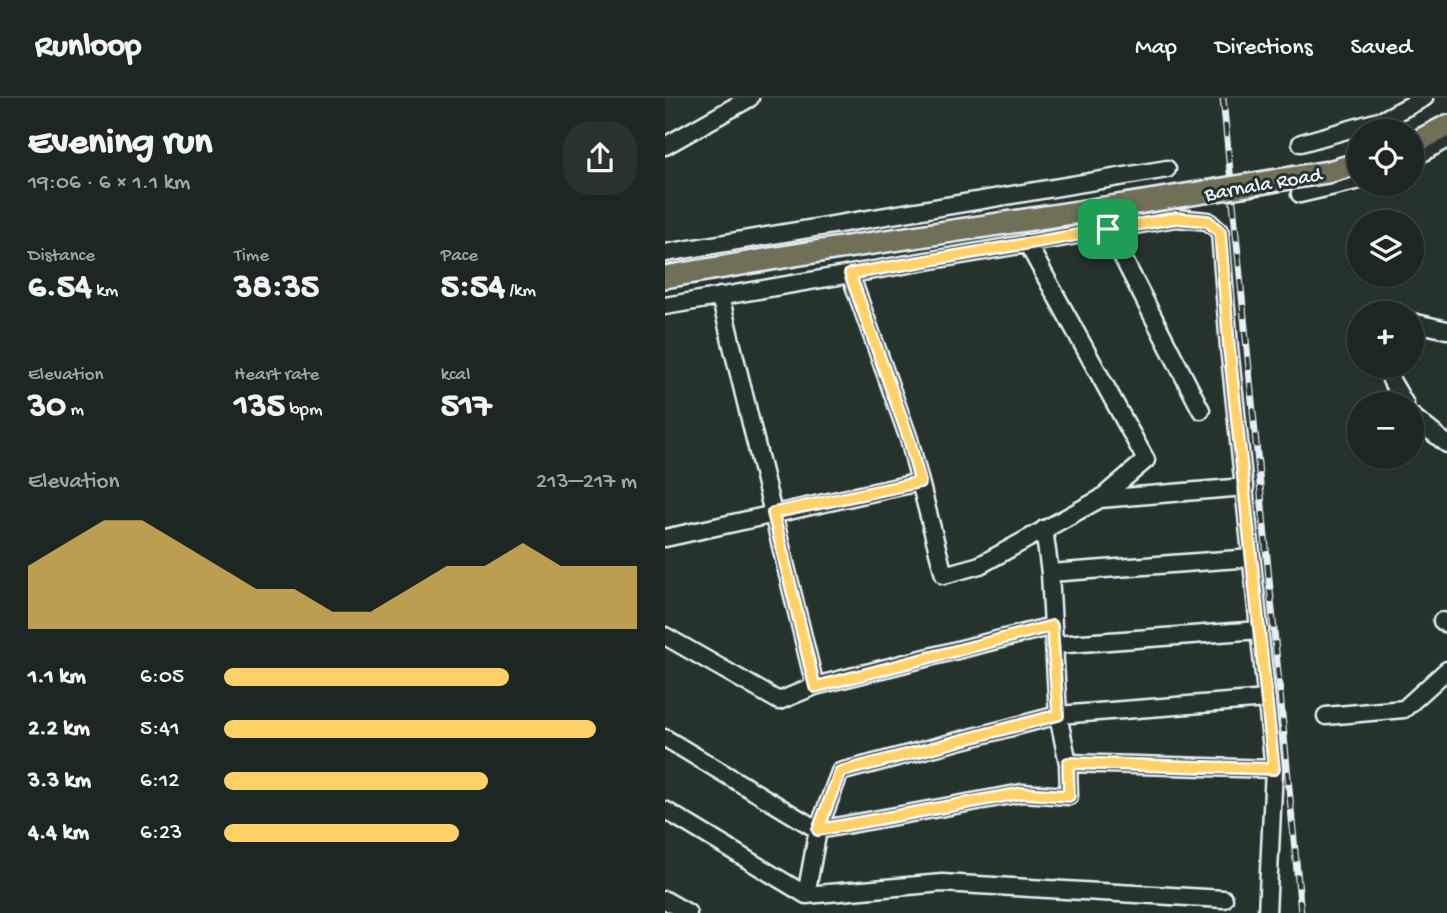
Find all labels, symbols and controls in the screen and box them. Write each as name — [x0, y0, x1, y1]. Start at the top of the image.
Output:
text: Runloop — [35, 29, 141, 67]
text: Map — [1135, 34, 1177, 63]
text: Directions — [1215, 34, 1313, 63]
text: Saved — [1351, 34, 1412, 63]
map controls — [1347, 119, 1424, 469]
button: locate — [1347, 119, 1424, 196]
button: share — [563, 121, 637, 195]
text: Evening run — [28, 122, 212, 166]
street label: Barnala Road — [1202, 164, 1326, 209]
text: 19:06 · 6 × 1.1 km — [28, 170, 190, 197]
pin — [1078, 199, 1138, 259]
icon: arrive — [1089, 210, 1127, 248]
button: layers — [1347, 210, 1424, 287]
text: Distance — [28, 245, 95, 268]
text: Time — [234, 245, 269, 268]
text: Pace — [441, 245, 478, 268]
text: 6.54 — [28, 268, 92, 309]
text: 38:35 — [234, 268, 319, 309]
text: 5:54 — [441, 268, 505, 309]
text: km — [92, 280, 118, 303]
text: /km — [505, 280, 536, 303]
button: + — [1347, 301, 1424, 378]
text: Elevation — [28, 364, 104, 387]
text: Heart rate — [234, 364, 319, 387]
text: kcal — [441, 364, 470, 387]
text: 30 — [28, 387, 66, 428]
text: 135 — [234, 387, 285, 428]
text: 517 — [441, 387, 491, 428]
button: − — [1347, 392, 1424, 469]
text: m — [66, 399, 84, 422]
text: bpm — [285, 399, 322, 422]
text: Elevation — [28, 469, 119, 496]
text: 213–217 m — [536, 469, 637, 496]
text: 1.1 km — [28, 664, 86, 691]
text: 6:05 — [140, 664, 184, 691]
text: 2.2 km — [28, 716, 90, 743]
text: 5:41 — [140, 716, 180, 743]
text: 3.3 km — [28, 768, 91, 795]
text: 6:12 — [140, 768, 179, 795]
text: 4.4 km — [28, 820, 89, 847]
text: 6:23 — [140, 820, 182, 847]

